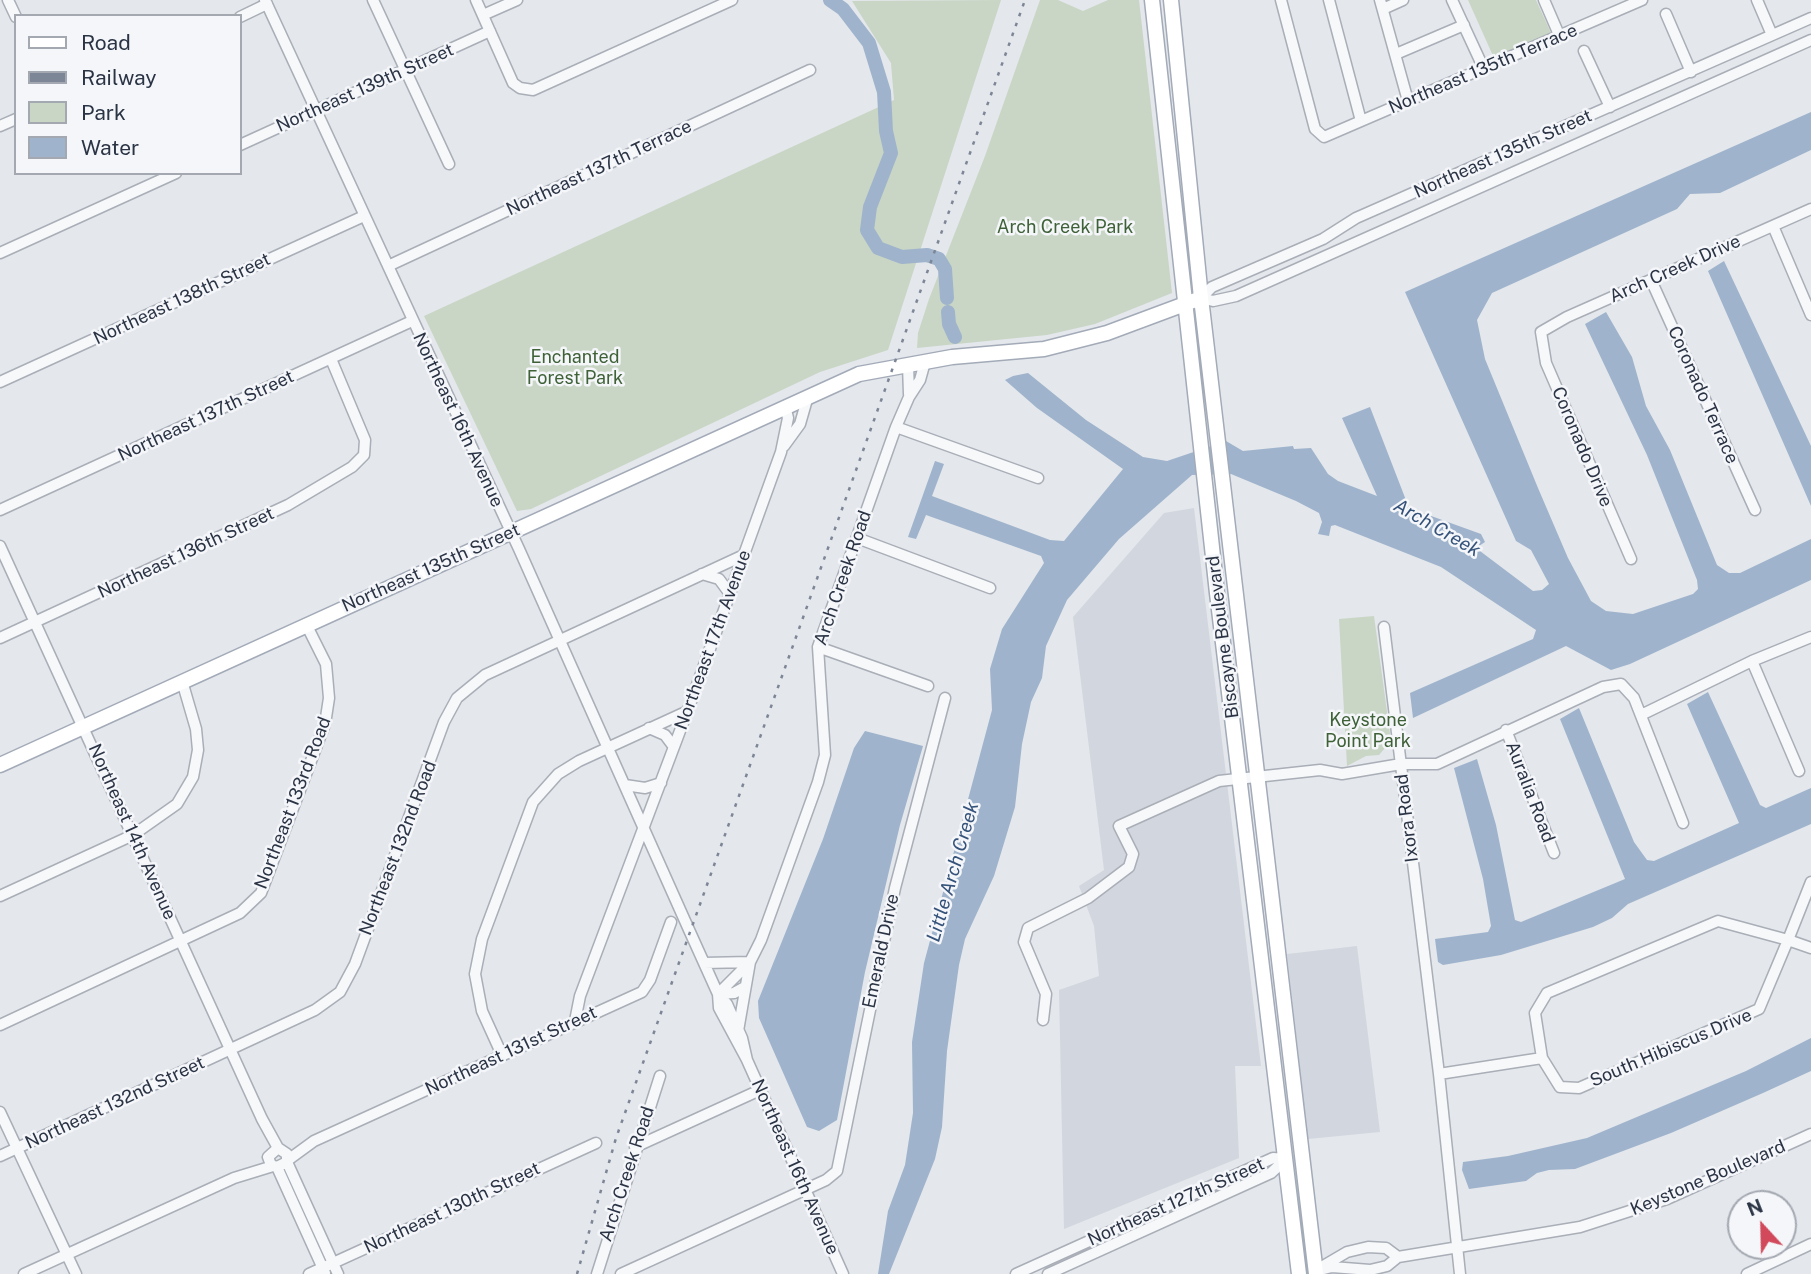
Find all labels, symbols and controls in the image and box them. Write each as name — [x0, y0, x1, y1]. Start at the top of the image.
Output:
legend — [14, 14, 242, 175]
street label: Northeast 135th Terrace — [1385, 19, 1581, 119]
text: Road — [81, 30, 131, 55]
street label: Northeast 139th Street — [273, 39, 457, 137]
text: Railway — [81, 65, 157, 90]
text: Park — [81, 100, 126, 125]
street label: Northeast 135th Street — [1411, 105, 1595, 203]
street label: Northeast 137th Terrace — [503, 115, 695, 221]
text: Water — [81, 135, 139, 160]
park label: Arch Creek Park — [997, 216, 1133, 238]
street label: Arch Creek Drive — [1606, 230, 1744, 308]
street label: Northeast 138th Street — [90, 249, 274, 349]
street label: Coronado Terrace — [1663, 323, 1743, 467]
street label: Northeast 16th Avenue — [408, 329, 508, 511]
park label: Enchanted Forest Park — [527, 346, 623, 388]
street label: Northeast 137th Street — [115, 366, 297, 466]
street label: Coronado Drive — [1547, 384, 1617, 510]
water label: Arch Creek — [1390, 494, 1484, 562]
street label: Northeast 136th Street — [94, 503, 278, 603]
street label: Arch Creek Road — [810, 508, 876, 648]
street label: Northeast 135th Street — [339, 519, 523, 617]
street label: Northeast 17th Avenue — [670, 547, 756, 733]
street label: Biscayne Boulevard — [1202, 554, 1244, 720]
park label: Keystone Point Park — [1325, 709, 1411, 752]
street label: Northeast 133rd Road — [250, 714, 336, 892]
street label: Auralia Road — [1501, 738, 1559, 846]
street label: Northeast 14th Avenue — [83, 741, 181, 923]
street label: Northeast 132nd Road — [355, 758, 441, 938]
street label: Ixora Road — [1391, 773, 1423, 863]
water label: Little Arch Creek — [922, 799, 984, 945]
street label: Emerald Drive — [858, 892, 904, 1010]
street label: Northeast 131st Street — [422, 1002, 600, 1100]
street label: South Hibiscus Drive — [1587, 1004, 1755, 1092]
street label: Northeast 132nd Street — [22, 1052, 208, 1154]
street label: Northeast 16th Avenue — [746, 1076, 844, 1258]
street label: Arch Creek Road — [595, 1104, 659, 1244]
street label: Keystone Boulevard — [1627, 1136, 1789, 1220]
street label: Northeast 127th Street — [1084, 1153, 1268, 1251]
street label: Northeast 130th Street — [360, 1158, 544, 1258]
north arrow — [1727, 1190, 1797, 1260]
text: N — [1744, 1194, 1766, 1220]

